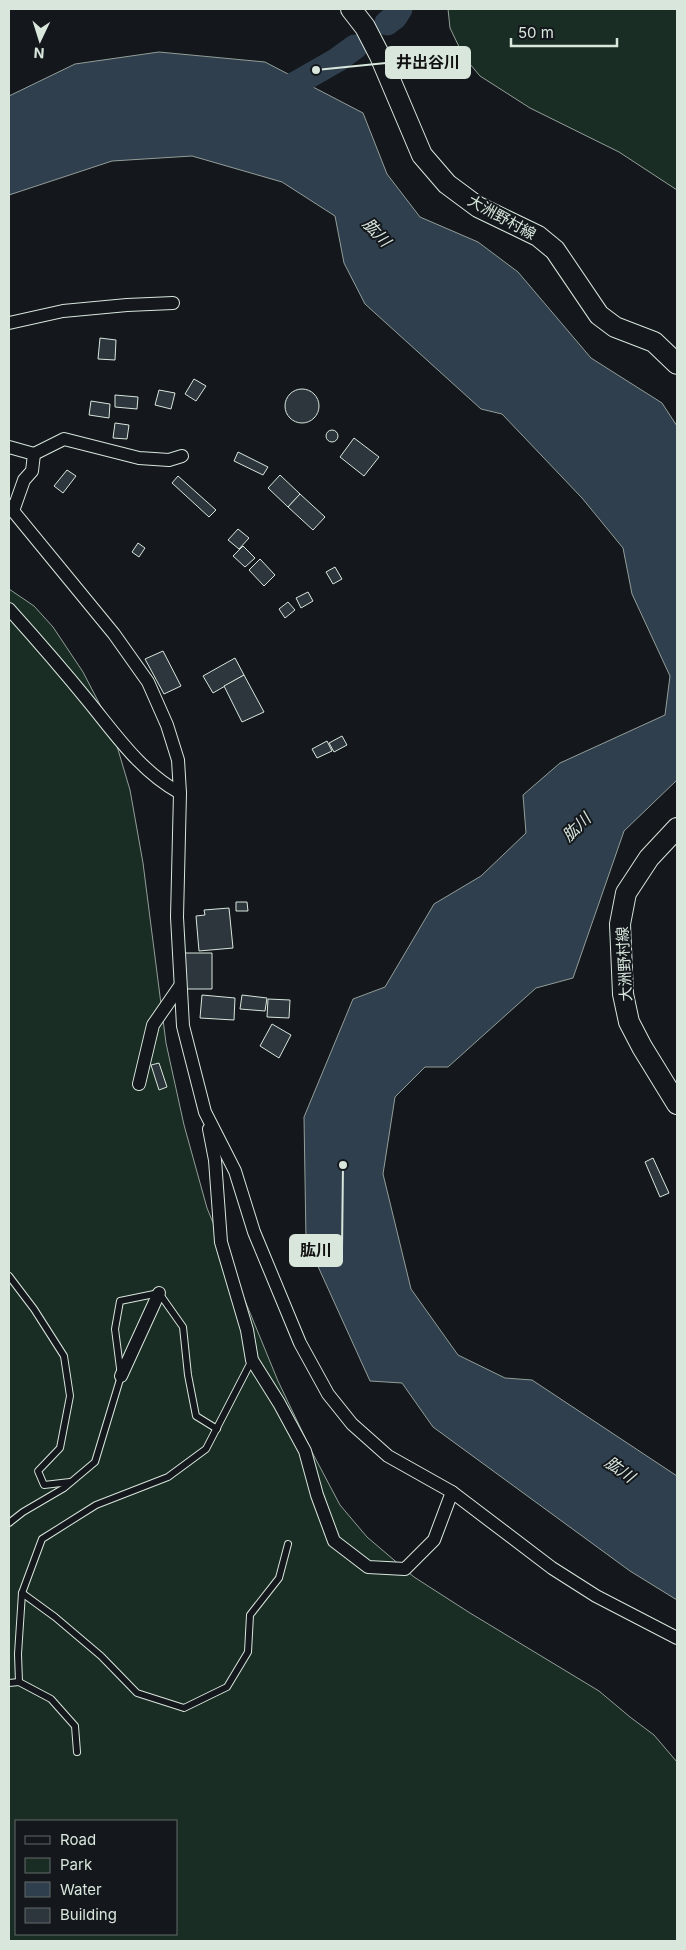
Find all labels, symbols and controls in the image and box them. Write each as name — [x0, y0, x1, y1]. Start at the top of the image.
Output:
north arrow — [15, 15, 65, 65]
scale bar — [511, 15, 617, 47]
text: 50 m — [518, 23, 554, 42]
text: N — [33, 45, 45, 62]
callout: 井出谷川 — [386, 47, 470, 78]
text: 井出谷川 — [396, 52, 460, 72]
street label: 大洲野村線 — [465, 191, 539, 243]
water label: 肱川 — [359, 213, 397, 252]
water label: 肱川 — [558, 807, 596, 845]
street label: 大洲野村線 — [613, 926, 635, 1002]
callout: 肱川 — [290, 1235, 342, 1266]
text: 肱川 — [300, 1240, 332, 1260]
water label: 肱川 — [601, 1452, 640, 1488]
legend — [15, 1820, 178, 1935]
text: Road — [60, 1830, 96, 1849]
text: Park — [60, 1855, 93, 1874]
text: Water — [60, 1880, 102, 1899]
text: Building — [60, 1905, 117, 1924]

